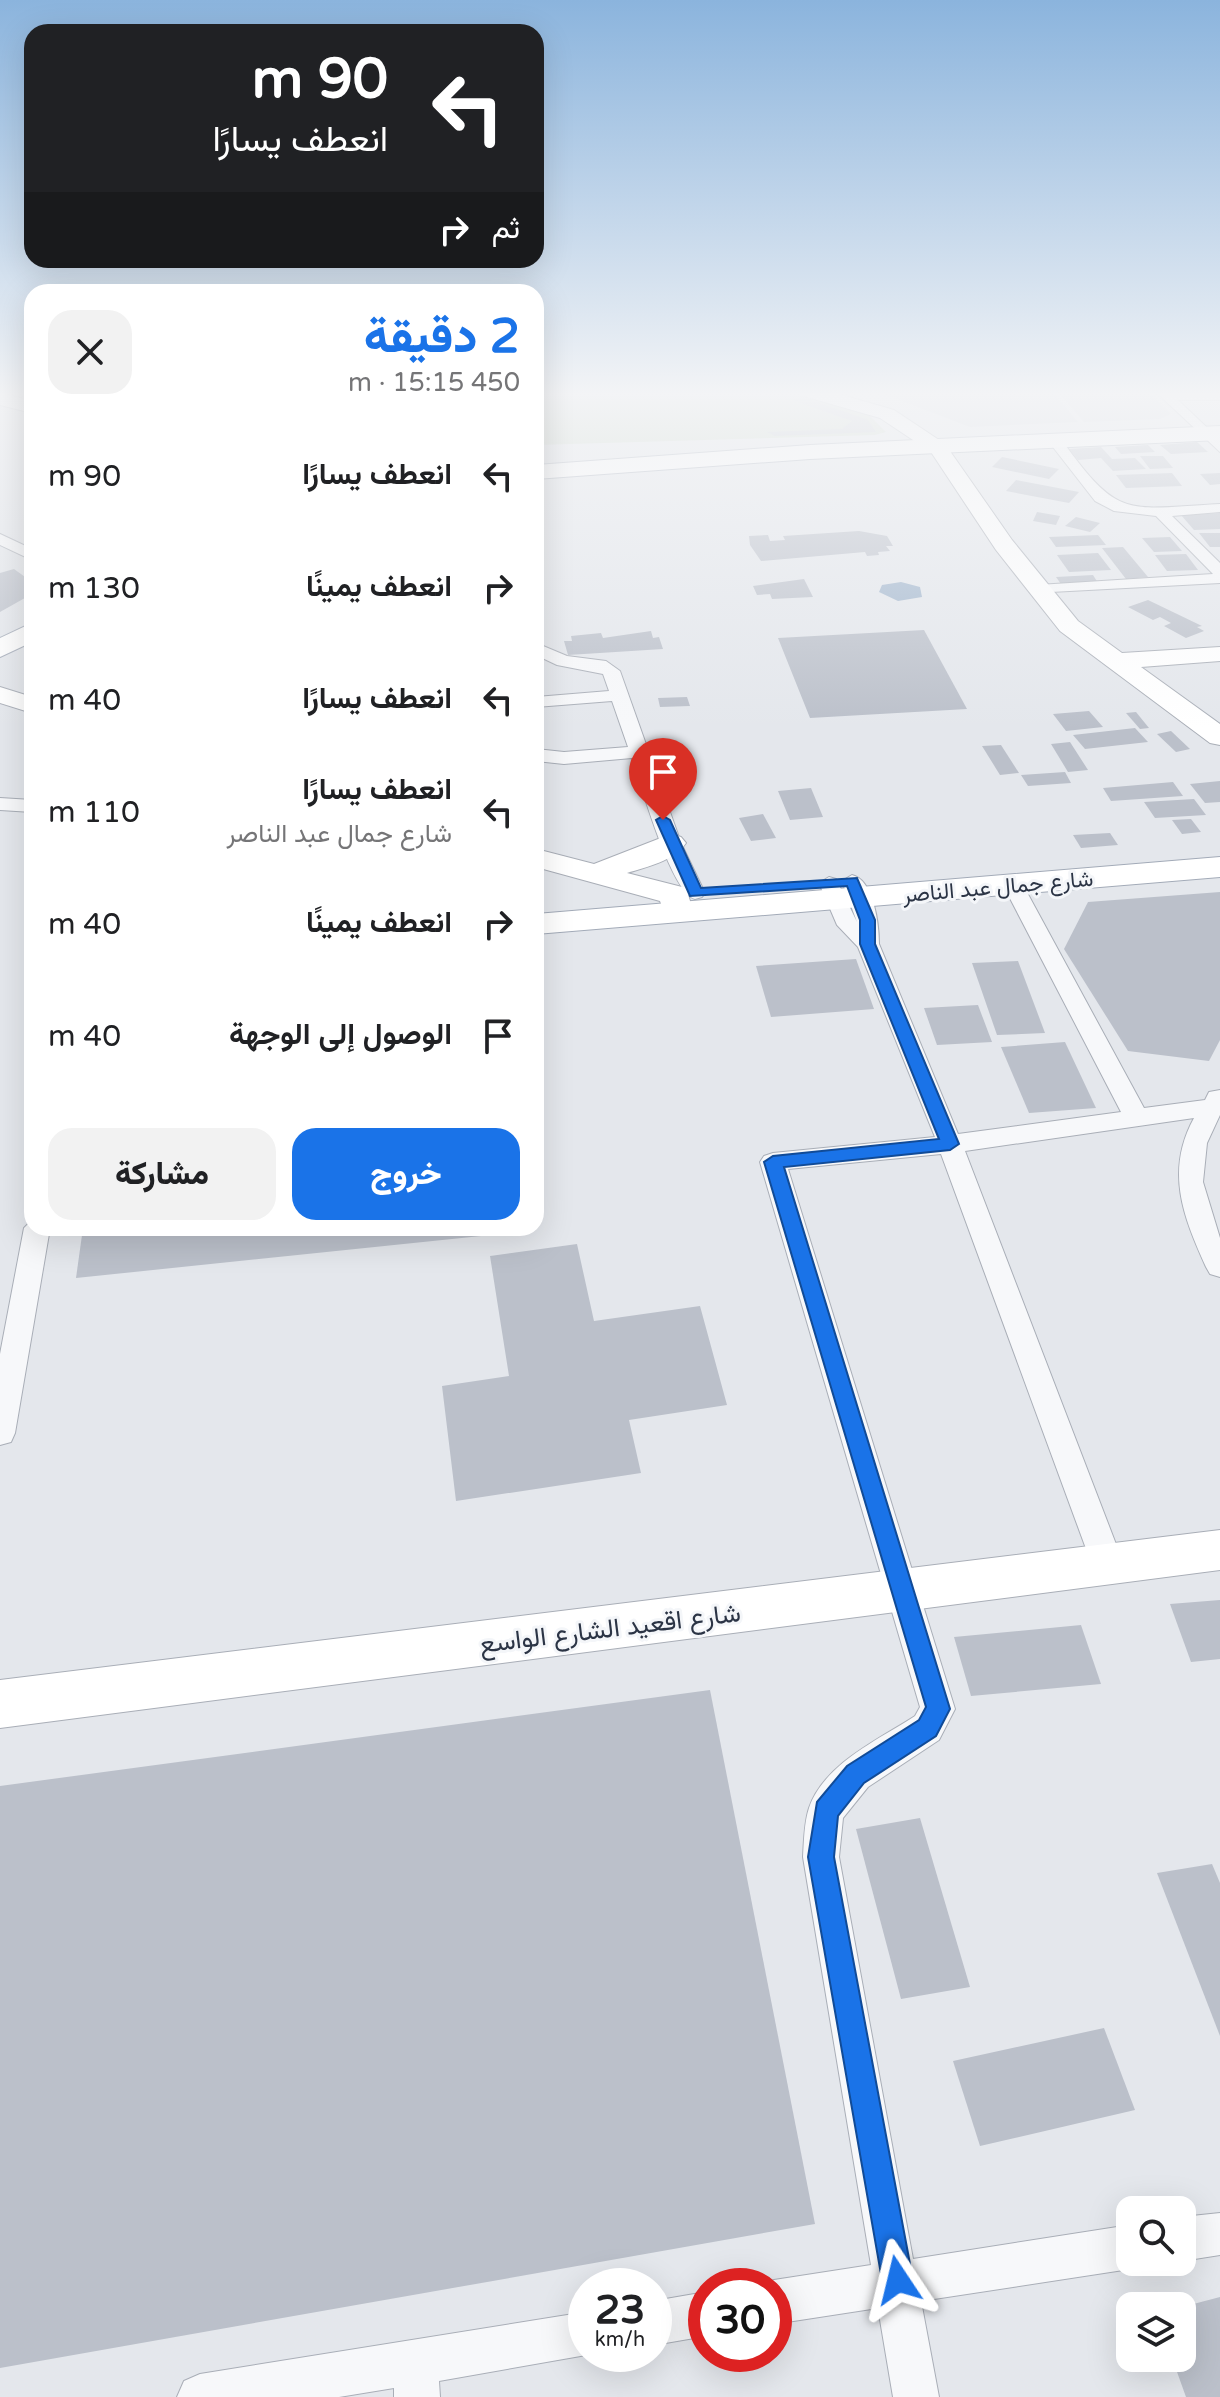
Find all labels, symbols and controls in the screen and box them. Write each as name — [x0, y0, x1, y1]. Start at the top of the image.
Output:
text: 90 m — [252, 46, 388, 113]
icon: left — [416, 56, 520, 160]
text: انعطف يسارًا — [212, 118, 388, 161]
icon: right — [432, 208, 476, 252]
text: ثم — [492, 210, 520, 247]
text: 2 دقيقة — [364, 308, 520, 366]
button: close — [48, 310, 132, 394]
text: 450 m · 15:15 — [348, 367, 520, 398]
icon: left — [476, 454, 520, 498]
text: انعطف يسارًا — [302, 456, 452, 493]
text: 90 m — [48, 458, 121, 495]
icon: right — [476, 566, 520, 610]
text: انعطف يمينًا — [306, 568, 452, 605]
text: 130 m — [48, 570, 140, 607]
icon: left — [476, 678, 520, 722]
text: انعطف يسارًا — [302, 680, 452, 717]
text: 40 m — [48, 682, 121, 719]
pin — [629, 738, 697, 820]
icon: arrive — [641, 750, 685, 794]
text: انعطف يسارًا — [302, 771, 452, 808]
icon: left — [476, 790, 520, 834]
text: 110 m — [48, 794, 140, 831]
text: شارع جمال عبد الناصر — [226, 818, 452, 849]
street label: شارع جمال عبد الناصر — [901, 866, 1094, 909]
icon: right — [476, 902, 520, 946]
text: انعطف يمينًا — [306, 904, 452, 941]
text: 40 m — [48, 906, 121, 943]
icon: arrive — [476, 1014, 520, 1058]
text: الوصول إلى الوجهة — [229, 1016, 452, 1053]
text: 40 m — [48, 1018, 121, 1055]
button: مشاركة — [48, 1128, 276, 1220]
button: خروج — [292, 1128, 520, 1220]
street label: شارع اقعيد الشارع الواسع — [478, 1597, 743, 1662]
map controls — [1116, 2196, 1196, 2372]
button: search — [1116, 2196, 1196, 2276]
position arrow — [856, 2238, 940, 2322]
speed limit sign: 30 — [688, 2268, 792, 2372]
text: 23 — [595, 2286, 645, 2334]
button: layers — [1116, 2292, 1196, 2372]
text: km/h — [595, 2328, 645, 2352]

